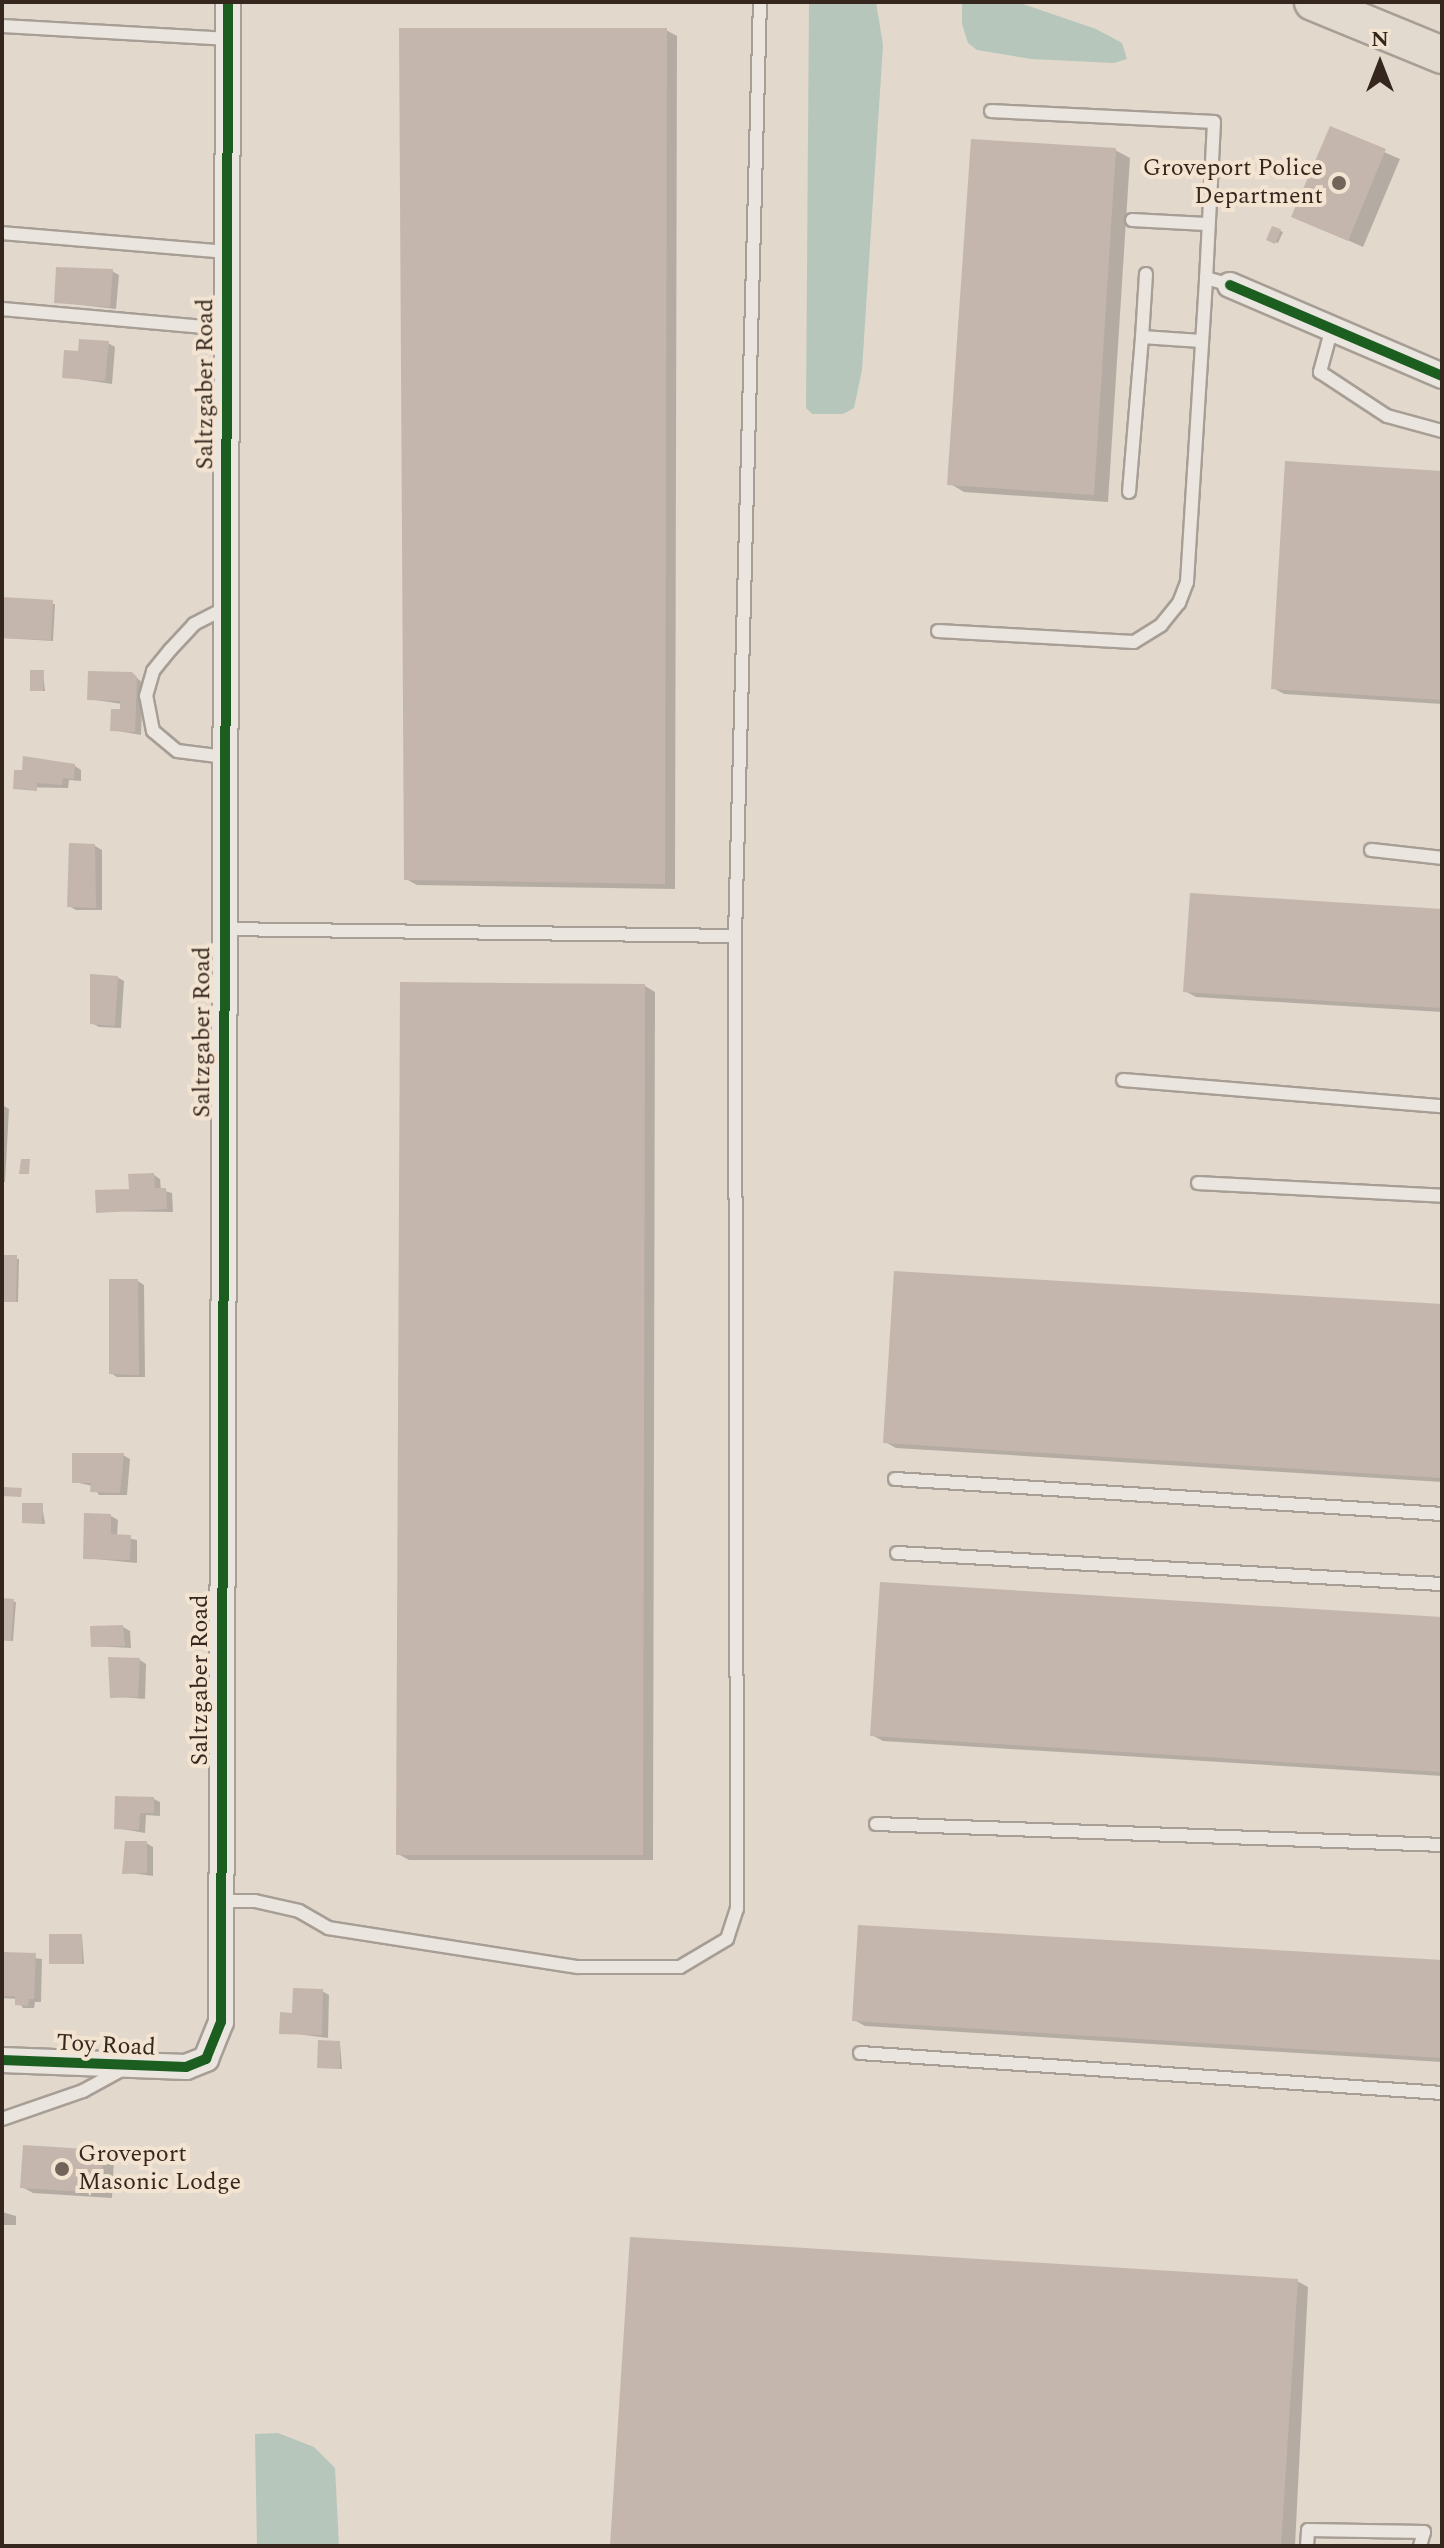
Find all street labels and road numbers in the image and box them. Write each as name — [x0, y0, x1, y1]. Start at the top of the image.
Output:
street label: Saltzgaber Road — [192, 298, 220, 470]
street label: Saltzgaber Road — [189, 946, 217, 1118]
street label: Saltzgaber Road — [187, 1594, 215, 1766]
street label: Toy Road — [56, 2029, 156, 2063]

